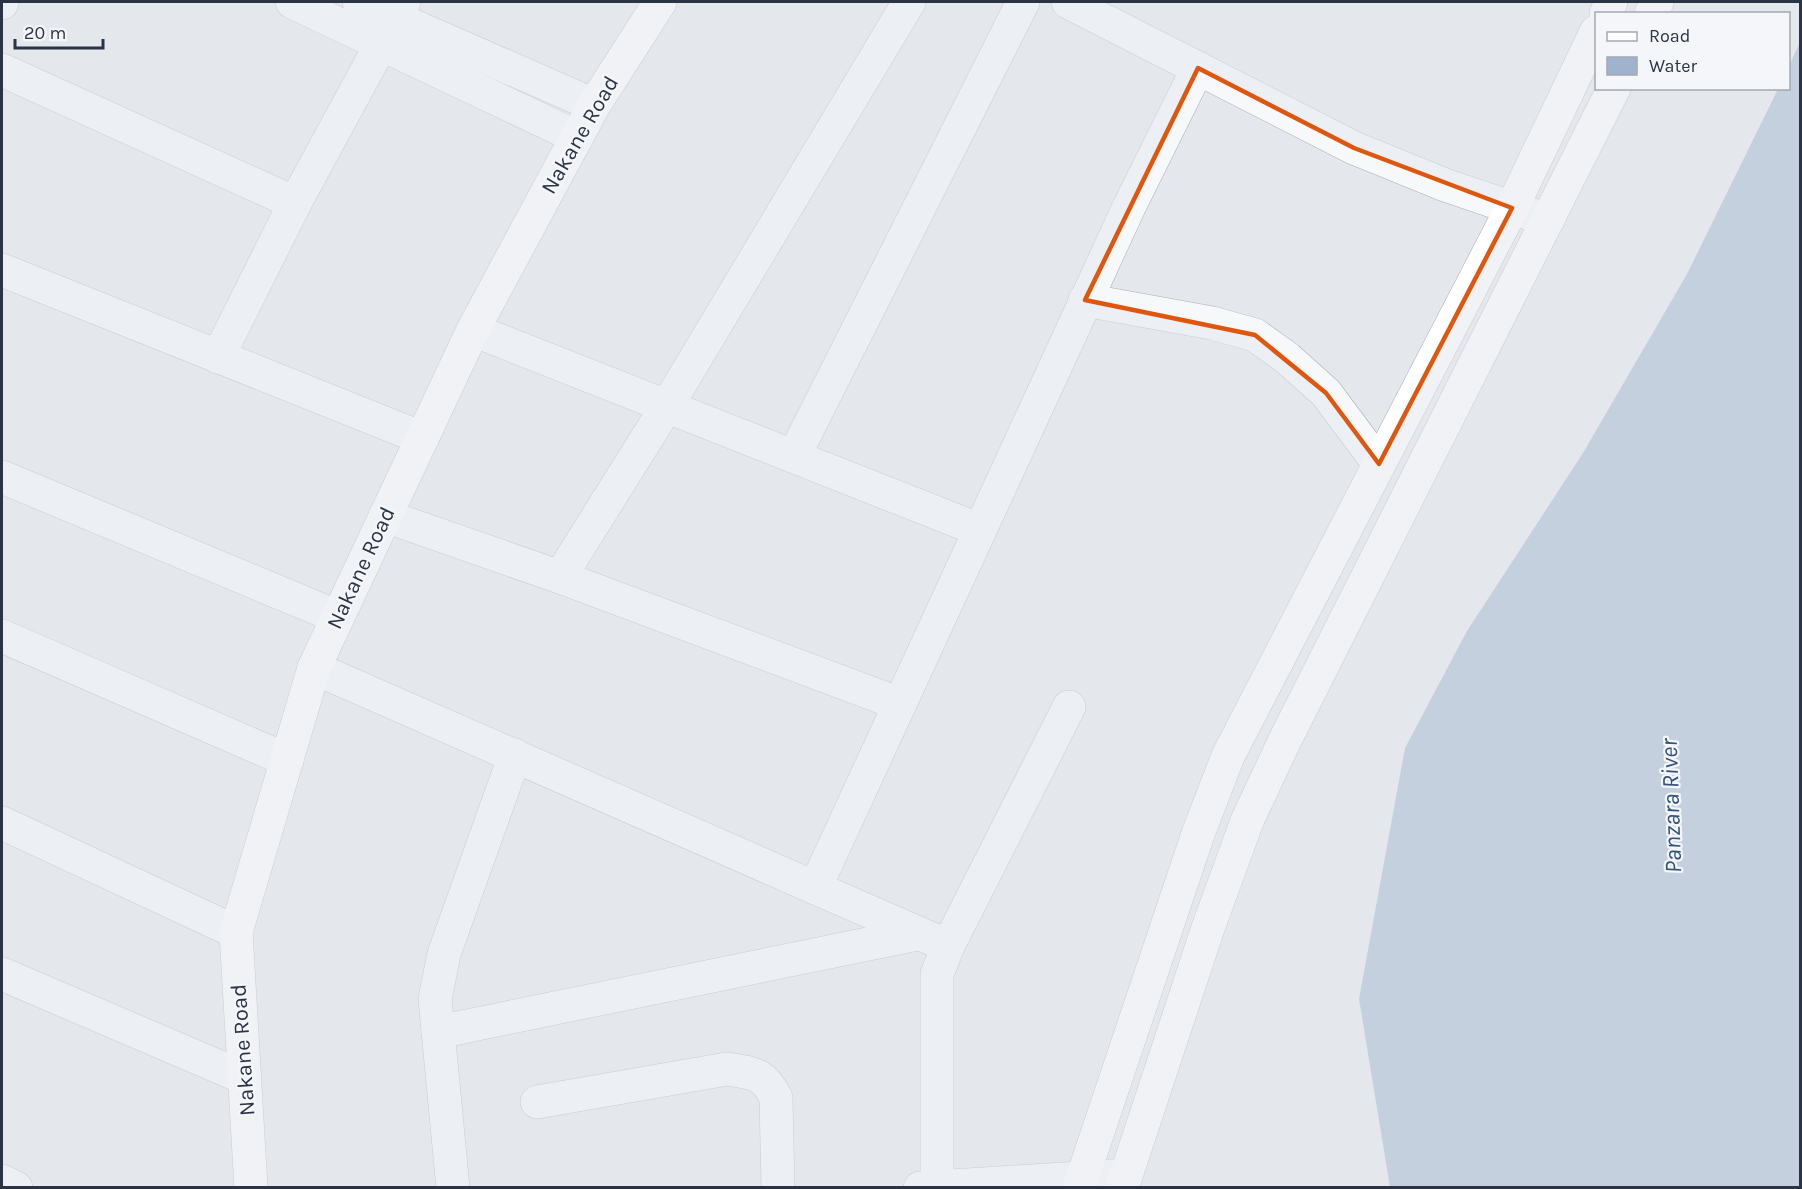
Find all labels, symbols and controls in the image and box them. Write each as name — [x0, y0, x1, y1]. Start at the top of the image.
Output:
scale bar — [15, 12, 104, 50]
legend — [1595, 12, 1790, 90]
text: 20 m — [24, 22, 66, 44]
text: Road — [1649, 25, 1690, 47]
text: Water — [1649, 55, 1697, 77]
street label: Nakane Road — [536, 71, 624, 199]
street label: Nakane Road — [321, 503, 401, 633]
water label: Panzara River — [1655, 737, 1687, 874]
street label: Nakane Road — [225, 983, 261, 1117]

